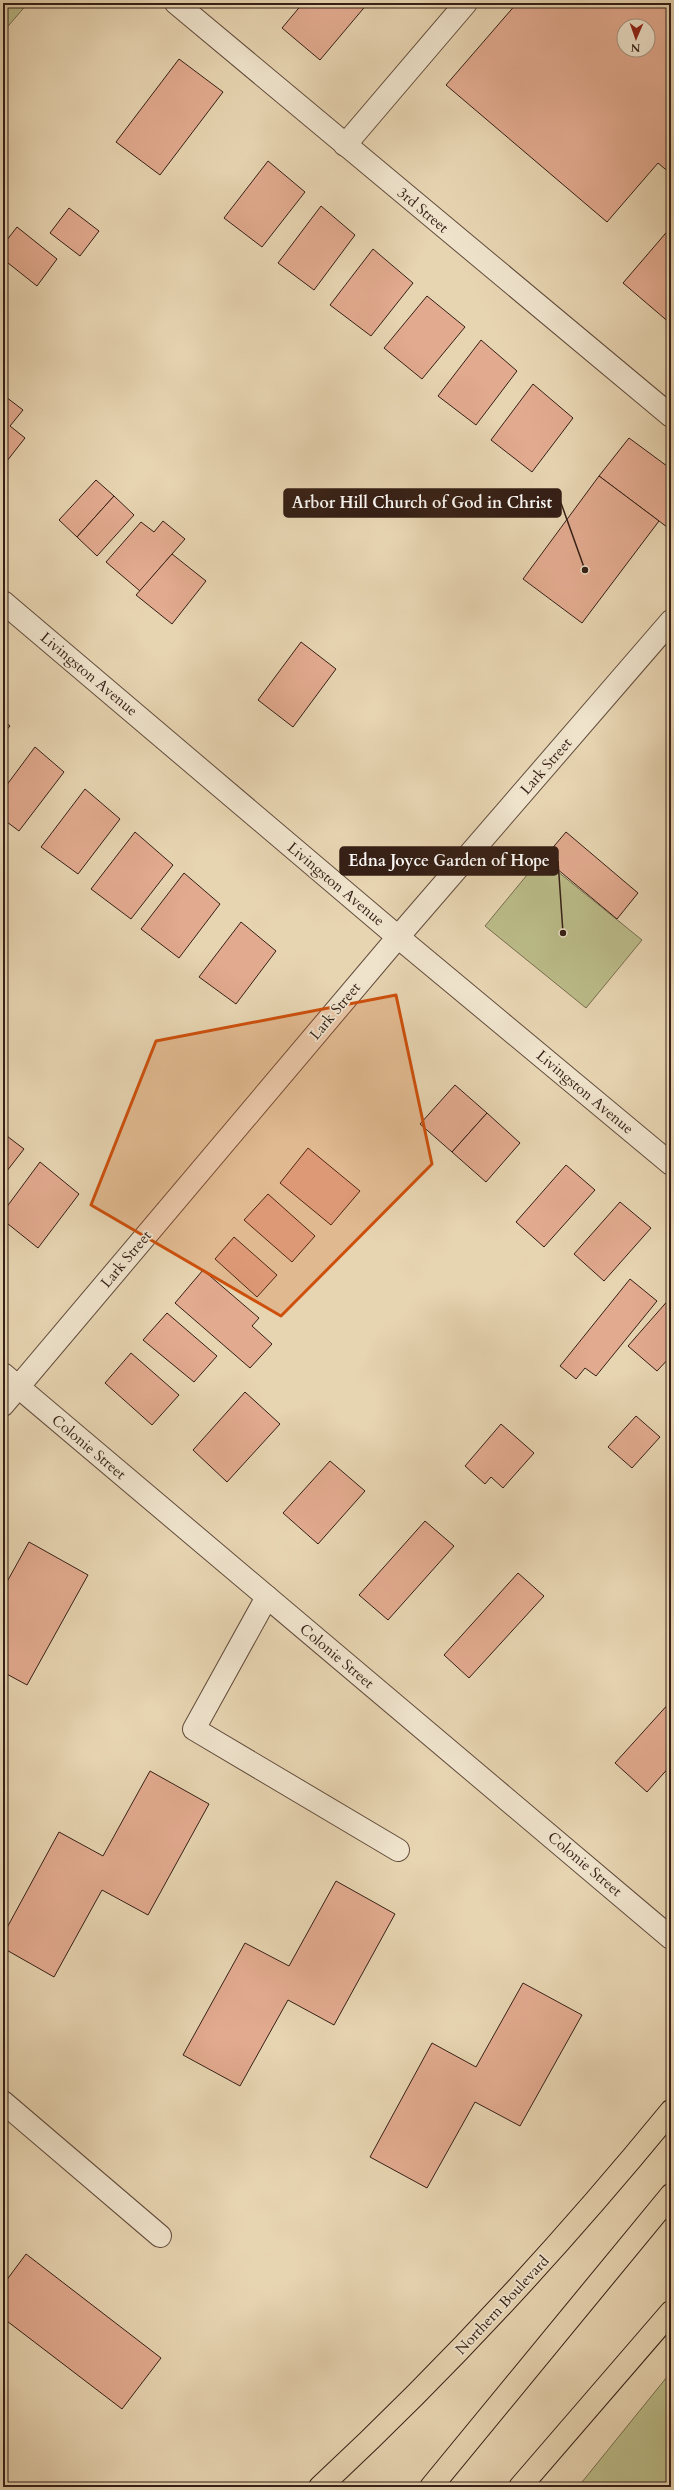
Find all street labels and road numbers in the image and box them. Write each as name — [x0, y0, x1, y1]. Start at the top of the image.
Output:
street label: 3rd Street — [393, 183, 453, 238]
street label: Livingston Avenue — [36, 627, 142, 721]
street label: Lark Street — [516, 733, 576, 799]
street label: Livingston Avenue — [283, 837, 389, 931]
street label: Lark Street — [305, 978, 365, 1044]
street label: Livingston Avenue — [532, 1045, 638, 1139]
street label: Lark Street — [96, 1226, 156, 1292]
street label: Colonie Street — [48, 1410, 131, 1484]
street label: Colonie Street — [296, 1619, 379, 1693]
street label: Colonie Street — [544, 1827, 627, 1901]
street label: Northern Boulevard — [451, 2251, 553, 2359]

